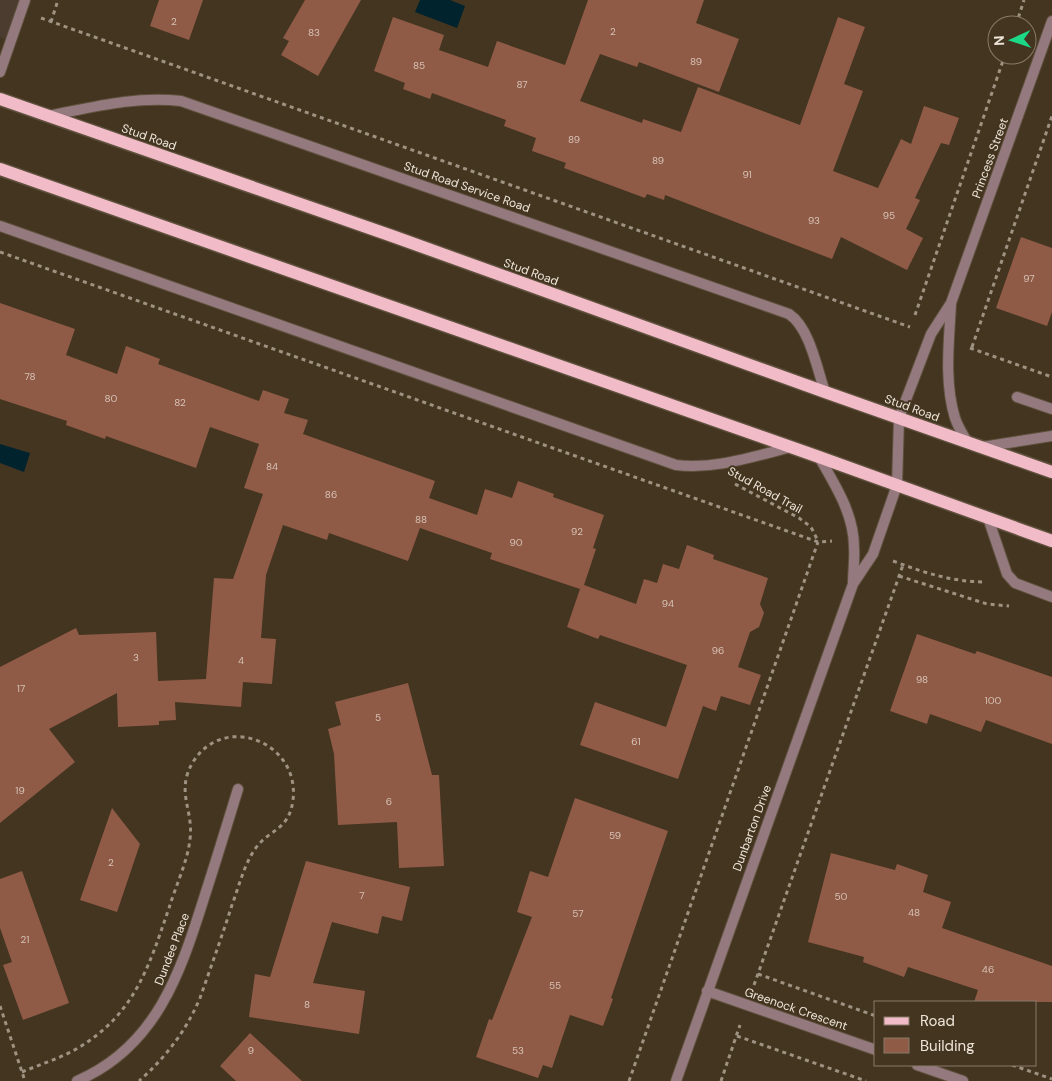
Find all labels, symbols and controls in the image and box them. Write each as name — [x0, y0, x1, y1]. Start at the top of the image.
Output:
house number: 2 — [171, 15, 177, 28]
north arrow — [987, 15, 1037, 65]
house number: 2 — [610, 25, 616, 38]
house number: 83 — [308, 26, 320, 39]
text: N — [990, 35, 1008, 46]
house number: 89 — [690, 55, 702, 68]
house number: 85 — [413, 59, 425, 72]
house number: 87 — [516, 78, 528, 91]
street label: Princess Street — [968, 115, 1012, 200]
street label: Stud Road — [119, 120, 179, 154]
house number: 89 — [568, 133, 580, 146]
house number: 89 — [652, 154, 664, 167]
street label: Stud Road Service Road — [402, 158, 532, 216]
house number: 91 — [742, 168, 752, 181]
house number: 95 — [883, 209, 895, 222]
house number: 93 — [808, 214, 820, 227]
street label: Stud Road — [501, 255, 561, 289]
house number: 97 — [1023, 272, 1035, 285]
house number: 78 — [24, 370, 36, 383]
street label: Stud Road — [882, 391, 942, 425]
house number: 80 — [105, 392, 118, 405]
house number: 82 — [174, 396, 186, 409]
house number: 84 — [266, 460, 278, 473]
street label: Stud Road Trail — [725, 463, 805, 517]
house number: 86 — [325, 488, 337, 501]
house number: 88 — [415, 513, 427, 526]
house number: 92 — [571, 525, 583, 538]
house number: 90 — [509, 536, 523, 549]
house number: 94 — [662, 597, 674, 610]
house number: 96 — [712, 644, 724, 657]
house number: 3 — [133, 651, 139, 664]
house number: 4 — [238, 654, 244, 667]
house number: 98 — [916, 673, 928, 686]
house number: 17 — [17, 682, 25, 695]
house number: 100 — [985, 694, 1002, 707]
house number: 5 — [375, 711, 381, 724]
house number: 61 — [631, 735, 641, 748]
street label: Dunbarton Drive — [729, 783, 775, 873]
house number: 19 — [15, 784, 25, 797]
house number: 6 — [386, 795, 392, 808]
house number: 59 — [609, 829, 621, 842]
house number: 2 — [108, 856, 114, 869]
house number: 7 — [359, 889, 365, 902]
house number: 50 — [835, 890, 848, 903]
house number: 48 — [908, 906, 920, 919]
house number: 57 — [572, 907, 584, 920]
street label: Dundee Place — [151, 910, 193, 987]
house number: 21 — [21, 933, 29, 946]
house number: 46 — [982, 963, 994, 976]
house number: 55 — [549, 979, 561, 992]
street label: Greenock Crescent — [742, 984, 850, 1034]
house number: 8 — [304, 998, 310, 1011]
legend — [874, 1001, 1037, 1066]
text: Road — [920, 1011, 955, 1031]
text: Building — [920, 1036, 975, 1056]
house number: 9 — [248, 1044, 254, 1057]
house number: 53 — [512, 1044, 524, 1057]

